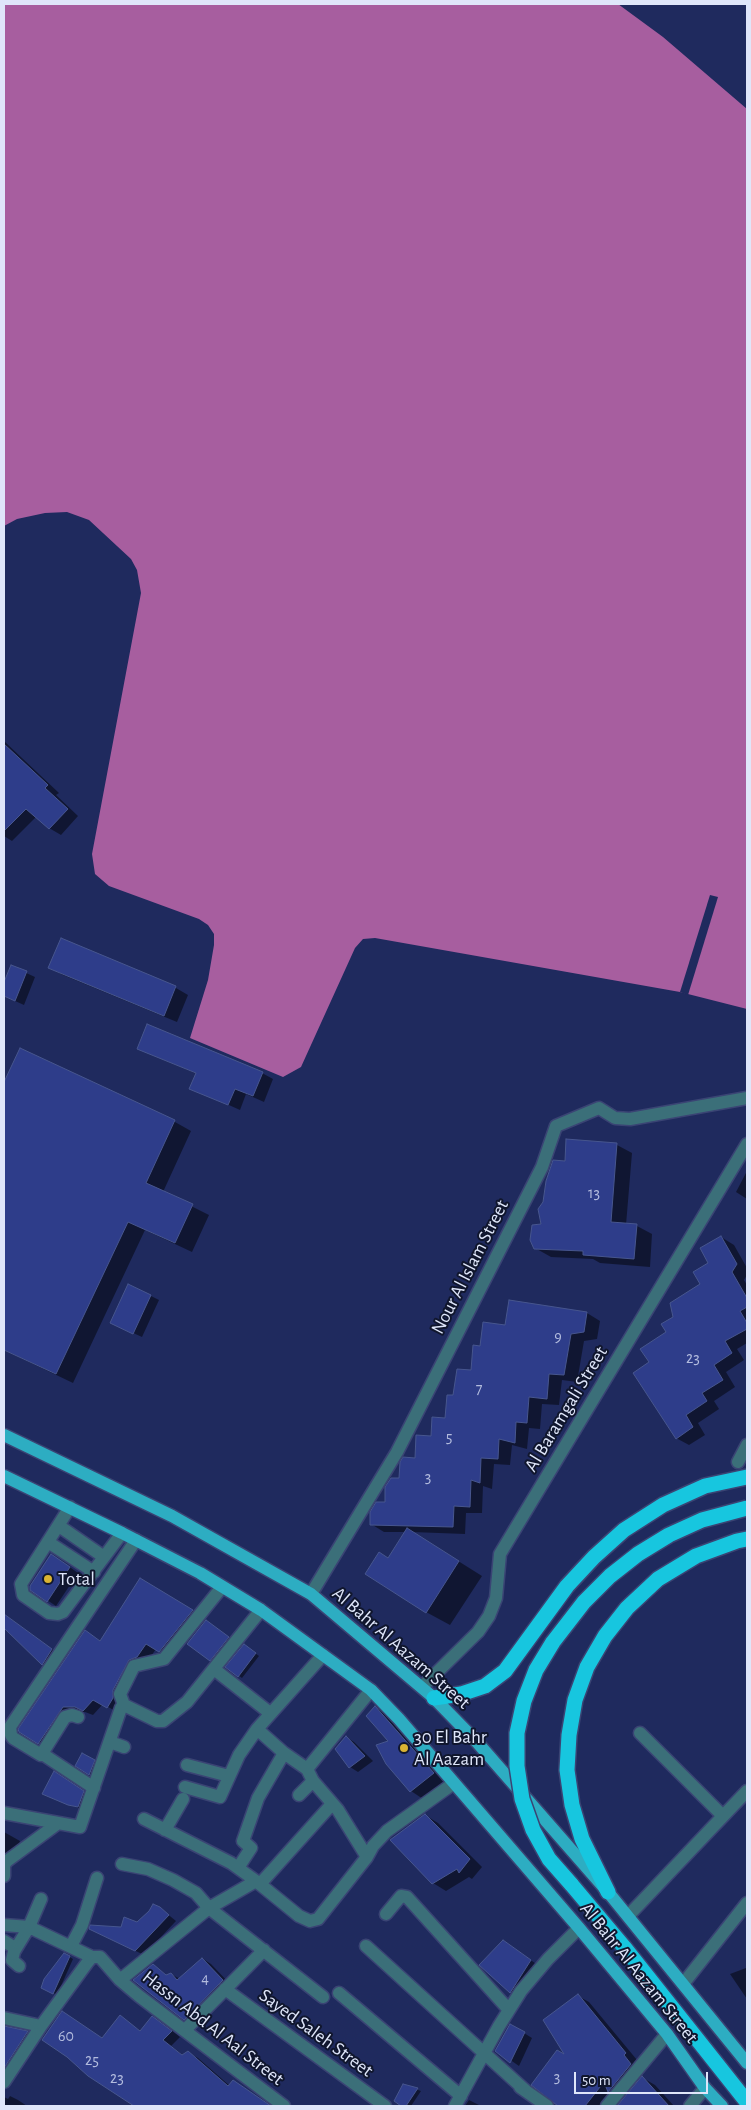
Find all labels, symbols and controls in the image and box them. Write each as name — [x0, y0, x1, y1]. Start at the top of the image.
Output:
house number: 13 — [588, 1183, 600, 1203]
street label: Nour Al Islam Street — [426, 1196, 514, 1338]
house number: 9 — [554, 1327, 562, 1347]
street label: Al Baramgali Street — [520, 1342, 612, 1476]
house number: 23 — [686, 1348, 700, 1368]
house number: 7 — [476, 1379, 482, 1399]
house number: 5 — [446, 1427, 452, 1447]
house number: 3 — [425, 1467, 431, 1487]
place label: Total — [58, 1568, 95, 1590]
marker: Total — [42, 1573, 54, 1585]
street label: Al Bahr Al Aazam Street — [328, 1582, 474, 1714]
place label: 30 El Bahr Al Aazam — [414, 1726, 487, 1770]
marker: 30 El Bahr Al Aazam — [398, 1742, 410, 1754]
street label: Al Bahr Al Aazam Street — [575, 1898, 703, 2048]
street label: Hassn Abd Al Aal Street — [138, 1966, 288, 2090]
house number: 4 — [201, 1968, 209, 1988]
street label: Sayed Saleh Street — [255, 1984, 377, 2082]
house number: 60 — [58, 2026, 74, 2046]
house number: 25 — [85, 2050, 99, 2070]
scale bar — [576, 2062, 710, 2094]
house number: 3 — [554, 2067, 560, 2087]
house number: 23 — [110, 2068, 124, 2088]
text: 50 m — [582, 2073, 611, 2088]

